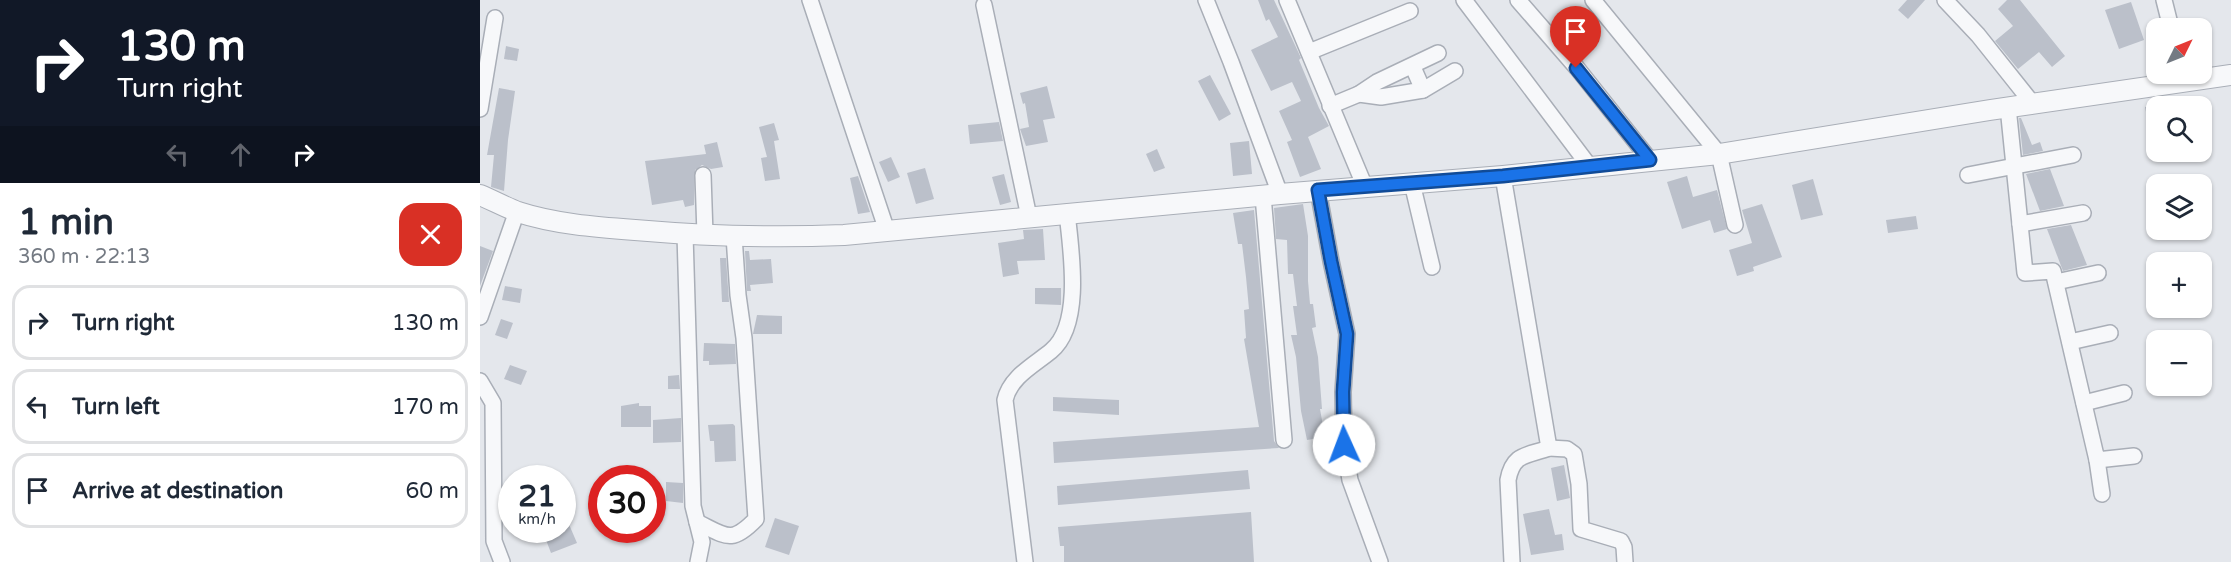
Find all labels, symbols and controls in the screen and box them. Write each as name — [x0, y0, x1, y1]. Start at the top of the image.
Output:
pin — [1550, 6, 1601, 68]
icon: arrive — [1559, 15, 1592, 48]
north arrow — [2146, 18, 2212, 84]
map controls — [2146, 18, 2212, 396]
text: 130 m — [117, 21, 246, 72]
icon: right — [18, 24, 96, 102]
text: Turn right — [117, 72, 243, 105]
button: search — [2146, 96, 2212, 162]
icon: left — [161, 138, 194, 171]
icon: ahead — [224, 138, 257, 171]
icon: right — [287, 138, 320, 171]
button: layers — [2146, 174, 2212, 240]
text: 1 min — [18, 201, 114, 244]
button: close — [399, 203, 462, 266]
text: 360 m · 22:13 — [18, 245, 150, 269]
button: + — [2146, 252, 2212, 318]
icon: right — [21, 306, 54, 339]
text: Turn right — [72, 310, 174, 336]
text: 130 m — [392, 310, 459, 336]
button: − — [2146, 330, 2212, 396]
icon: left — [21, 390, 54, 423]
text: Turn left — [72, 394, 160, 420]
text: 170 m — [392, 394, 459, 420]
position arrow — [1312, 413, 1376, 477]
speed limit sign: 30 — [588, 465, 666, 543]
icon: arrive — [21, 474, 54, 507]
text: Arrive at destination — [72, 478, 283, 504]
text: 60 m — [405, 478, 459, 504]
text: 21 — [518, 478, 556, 515]
text: km/h — [518, 510, 556, 528]

